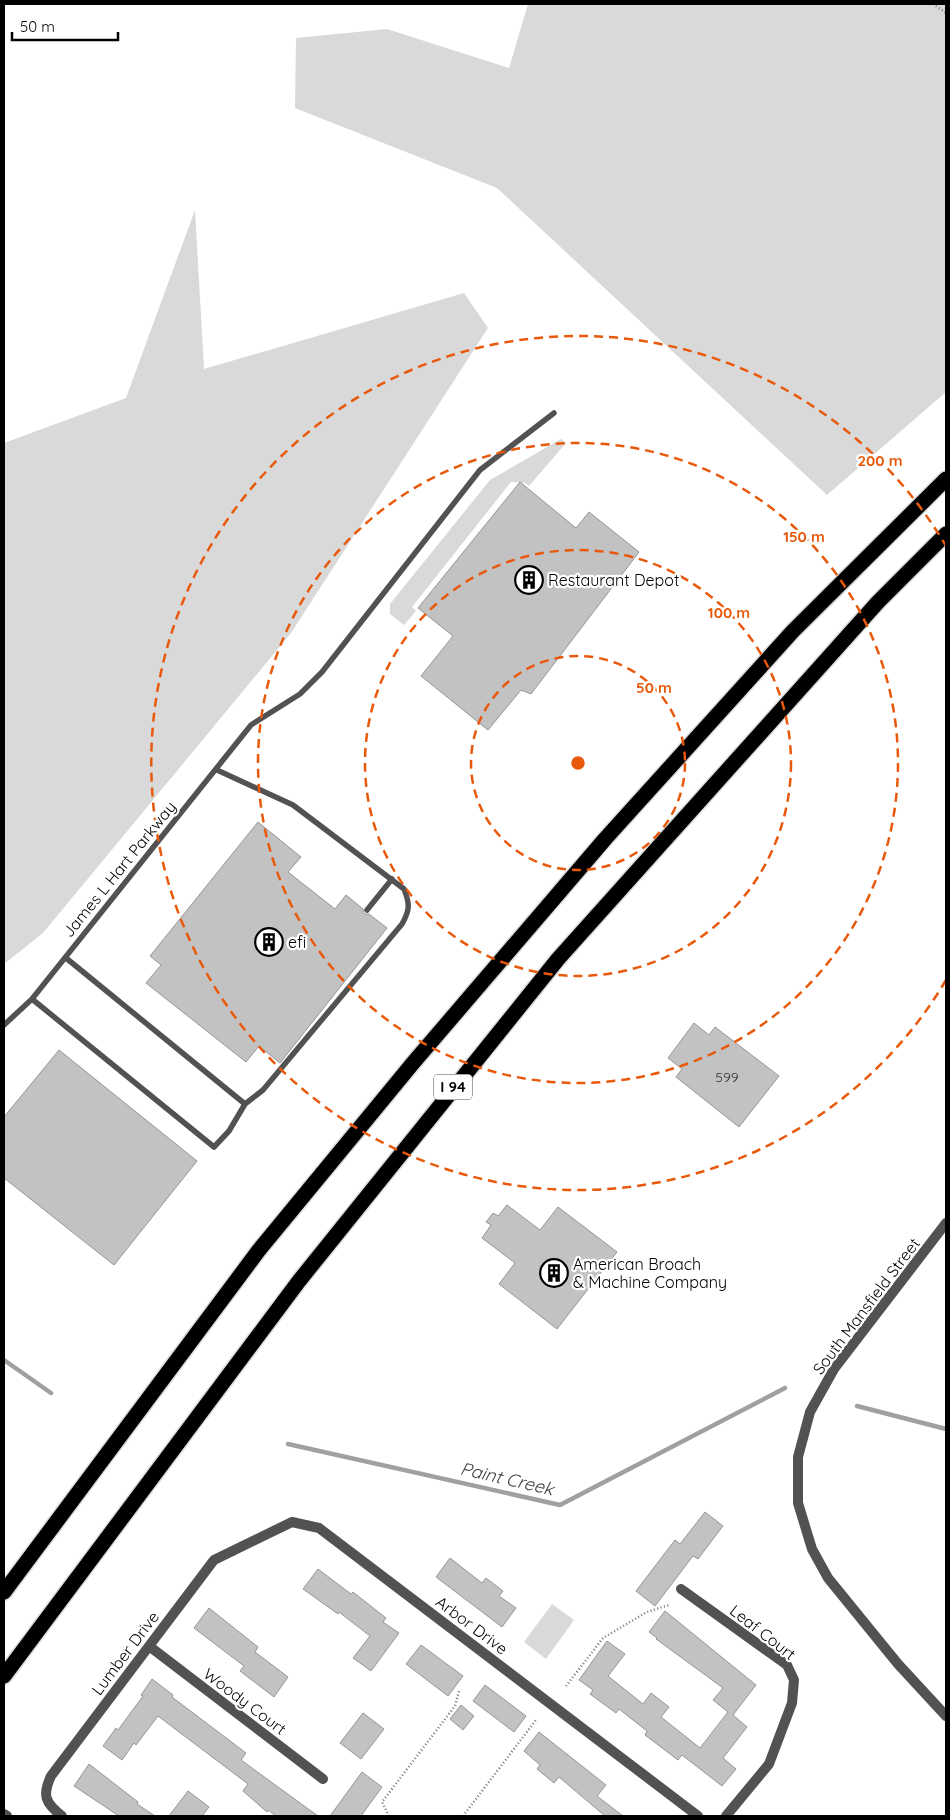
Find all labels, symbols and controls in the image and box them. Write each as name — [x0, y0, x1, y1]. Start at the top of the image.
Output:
scale bar — [12, 10, 119, 42]
text: 50 m — [20, 17, 55, 36]
text: 200 m — [858, 451, 903, 470]
text: 150 m — [783, 527, 825, 546]
building icon: Restaurant Depot — [514, 565, 544, 595]
place label: Restaurant Depot — [548, 570, 679, 590]
text: 100 m — [708, 603, 750, 622]
text: 50 m — [636, 678, 672, 697]
centre of rings — [569, 754, 587, 772]
street label: James L Hart Parkway — [58, 797, 180, 941]
building icon: efi — [254, 927, 284, 957]
place label: efi — [288, 932, 306, 952]
house number: 599 — [715, 1068, 739, 1086]
road number: I 94 — [434, 1074, 472, 1100]
street label: South Mansfield Street — [808, 1234, 924, 1378]
place label: American Broach & Machine Company — [573, 1254, 727, 1292]
building icon: American Broach & Machine Company — [539, 1258, 569, 1288]
water label: Paint Creek — [458, 1457, 557, 1501]
street label: Arbor Drive — [432, 1591, 512, 1659]
street label: Leaf Court — [726, 1600, 800, 1664]
street label: Lumber Drive — [87, 1607, 163, 1699]
street label: Woody Court — [200, 1663, 290, 1739]

